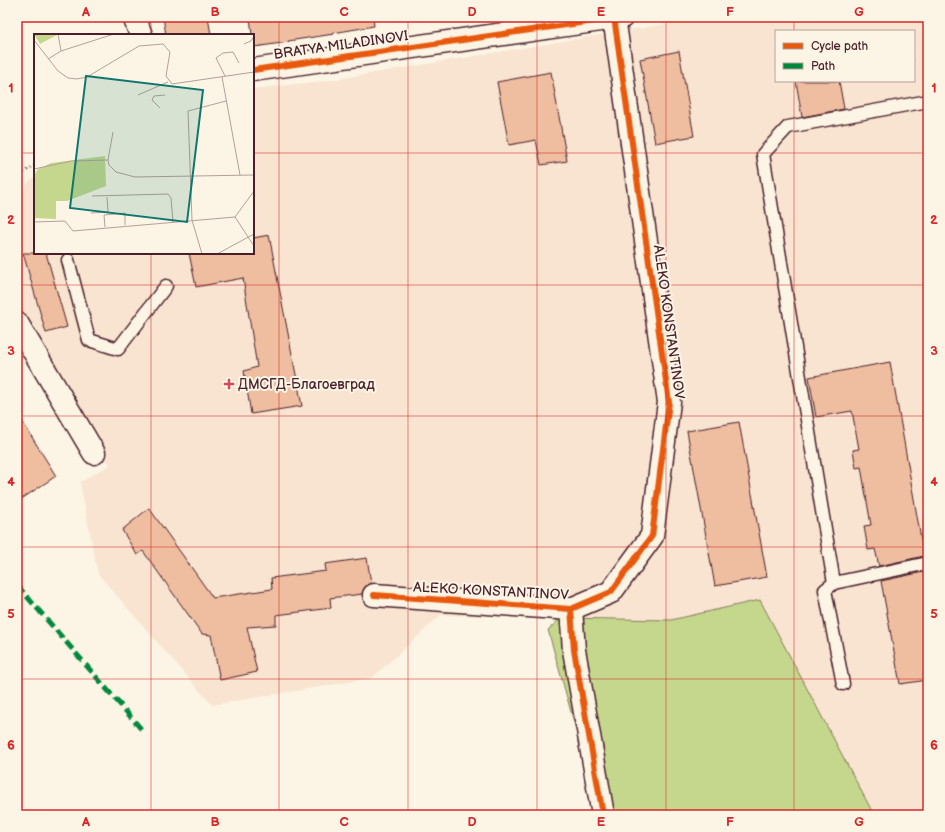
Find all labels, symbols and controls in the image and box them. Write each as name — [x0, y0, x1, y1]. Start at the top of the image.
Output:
text: A — [81, 4, 90, 20]
text: B — [210, 4, 220, 20]
text: C — [339, 4, 349, 20]
text: D — [467, 4, 477, 20]
text: E — [597, 4, 606, 20]
text: F — [726, 4, 734, 20]
text: G — [854, 4, 864, 20]
street label: BRATYA MILADINOVI — [273, 27, 409, 63]
legend — [775, 30, 915, 82]
inset map — [34, 34, 254, 254]
text: Cycle path — [811, 39, 868, 54]
text: Path — [811, 59, 836, 74]
text: 1 — [8, 80, 14, 96]
text: 1 — [931, 80, 937, 96]
text: 2 — [7, 212, 15, 228]
text: 2 — [930, 212, 938, 228]
street label: ALEKO KONSTANTINOV — [650, 244, 688, 401]
text: 3 — [7, 343, 15, 359]
text: 3 — [930, 343, 938, 359]
place label: ДМСГД-Благоевград — [238, 376, 375, 393]
marker: ДМСГД-Благоевград — [223, 378, 235, 390]
text: 4 — [7, 474, 15, 490]
text: 4 — [930, 474, 938, 490]
street label: ALEKO KONSTANTINOV — [413, 578, 570, 604]
text: 5 — [7, 606, 15, 622]
text: 5 — [930, 606, 938, 622]
text: 6 — [7, 737, 15, 753]
text: 6 — [930, 737, 938, 753]
text: A — [81, 814, 90, 830]
text: B — [210, 814, 220, 830]
text: C — [339, 814, 349, 830]
text: D — [467, 814, 477, 830]
text: E — [597, 814, 606, 830]
text: F — [726, 814, 734, 830]
text: G — [854, 814, 864, 830]

